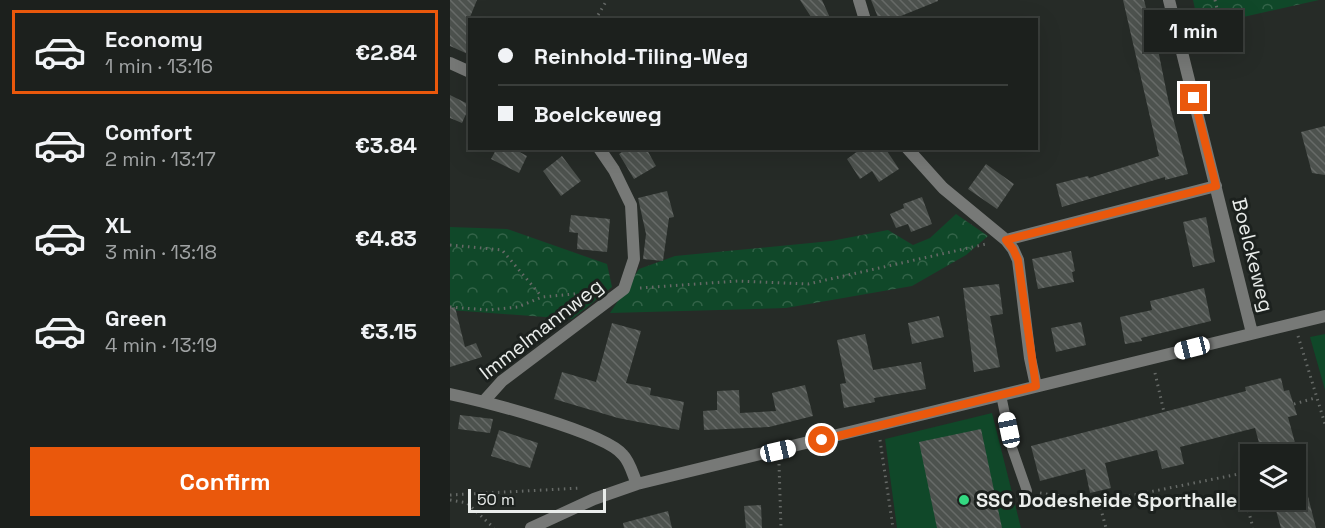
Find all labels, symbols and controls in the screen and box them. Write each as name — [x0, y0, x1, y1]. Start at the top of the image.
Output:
callout: 1 min — [1144, 11, 1244, 53]
text: 1 min — [1169, 18, 1218, 44]
icon: car — [33, 25, 87, 79]
text: Economy — [105, 25, 203, 53]
text: €2.84 — [355, 38, 417, 66]
text: Reinhold-Tiling-Weg — [534, 42, 748, 70]
text: 1 min · 13:16 — [105, 53, 213, 79]
route end — [1180, 84, 1207, 111]
text: Boelckeweg — [534, 100, 662, 128]
icon: car — [33, 118, 87, 172]
text: Comfort — [105, 118, 193, 146]
text: €3.84 — [355, 131, 417, 159]
text: 2 min · 13:17 — [105, 146, 216, 172]
street label: Boelckeweg — [1226, 195, 1280, 315]
icon: car — [33, 211, 87, 265]
text: XL — [105, 211, 131, 239]
text: €4.83 — [355, 224, 417, 252]
text: 3 min · 13:18 — [105, 239, 217, 265]
street label: Immelmannweg — [474, 273, 608, 385]
icon: car — [33, 304, 87, 358]
text: Green — [105, 304, 167, 332]
text: €3.15 — [360, 317, 417, 345]
text: 4 min · 13:19 — [105, 332, 217, 358]
car — [1172, 335, 1212, 361]
car — [996, 411, 1022, 449]
route start — [808, 426, 835, 453]
car — [758, 438, 798, 464]
map controls — [1240, 444, 1306, 510]
button: layers — [1240, 444, 1306, 510]
button: Confirm — [30, 447, 420, 516]
scale bar — [468, 486, 606, 514]
place label: SSC Dodesheide Sporthalle — [976, 487, 1237, 513]
text: 50 m — [477, 489, 515, 510]
marker: SSC Dodesheide Sporthalle — [957, 493, 971, 507]

